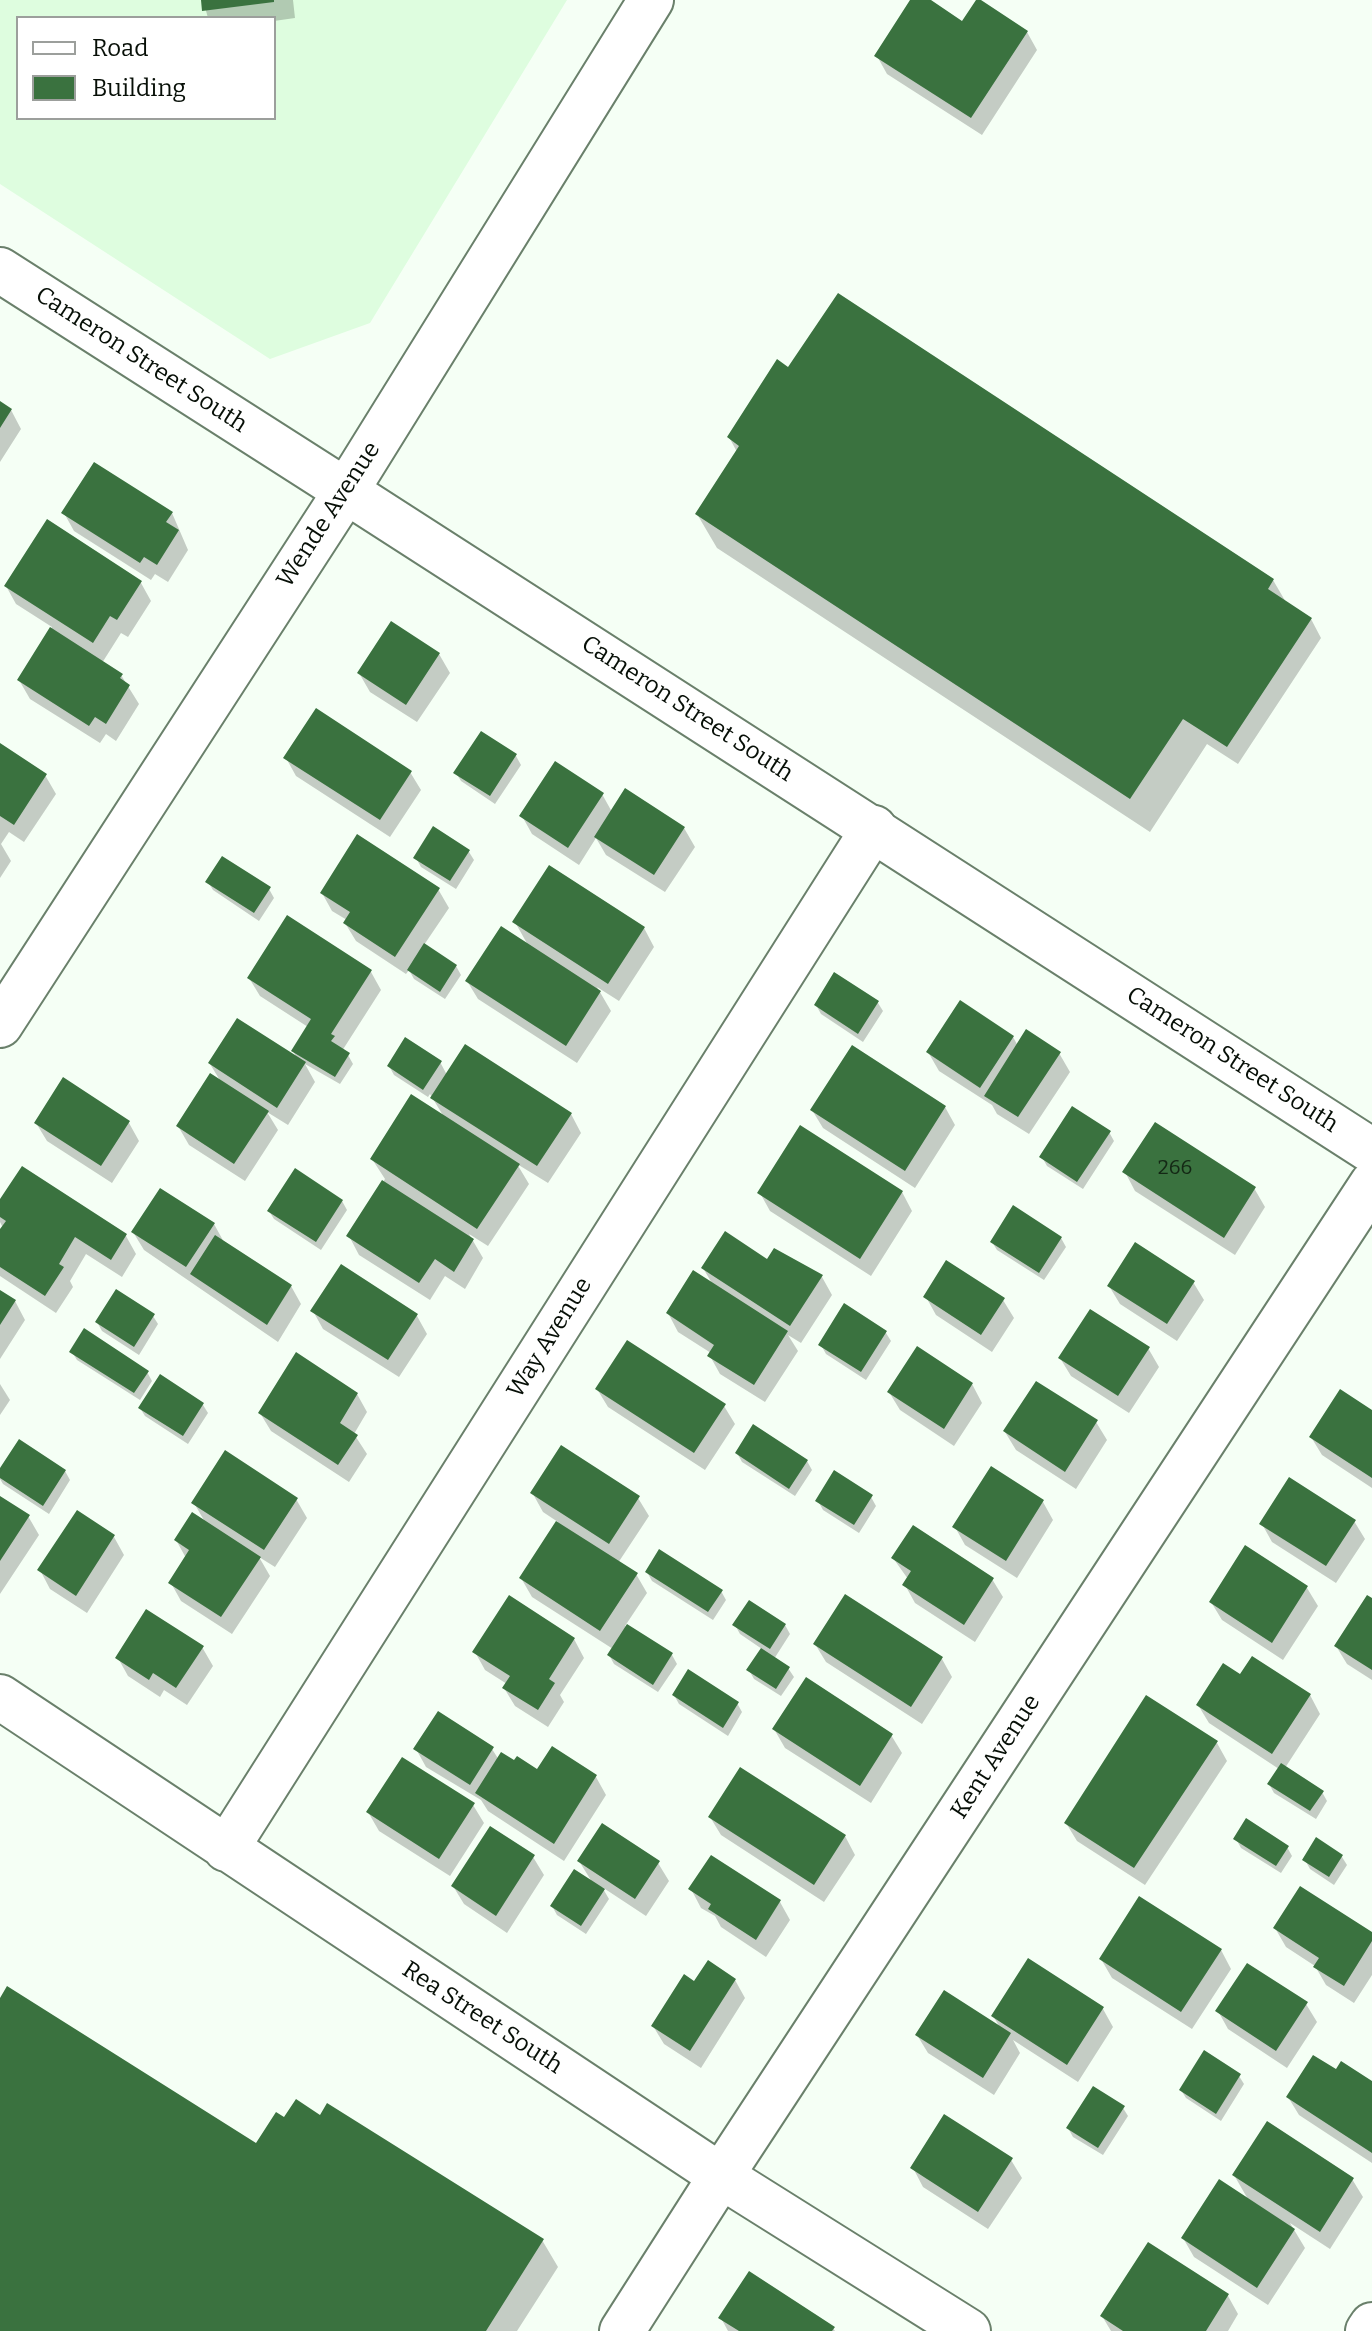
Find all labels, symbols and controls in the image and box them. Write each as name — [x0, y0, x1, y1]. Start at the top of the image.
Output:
legend — [16, 16, 276, 120]
text: Road — [92, 34, 148, 62]
text: Building — [92, 74, 186, 102]
street label: Cameron Street South — [30, 281, 252, 439]
street label: Wende Avenue — [271, 437, 387, 593]
street label: Cameron Street South — [576, 630, 798, 788]
street label: Cameron Street South — [1121, 981, 1343, 1139]
house number: 266 — [1158, 1156, 1192, 1180]
street label: Way Avenue — [502, 1272, 598, 1404]
street label: Kent Avenue — [945, 1690, 1047, 1824]
street label: Rea Street South — [397, 1956, 567, 2080]

